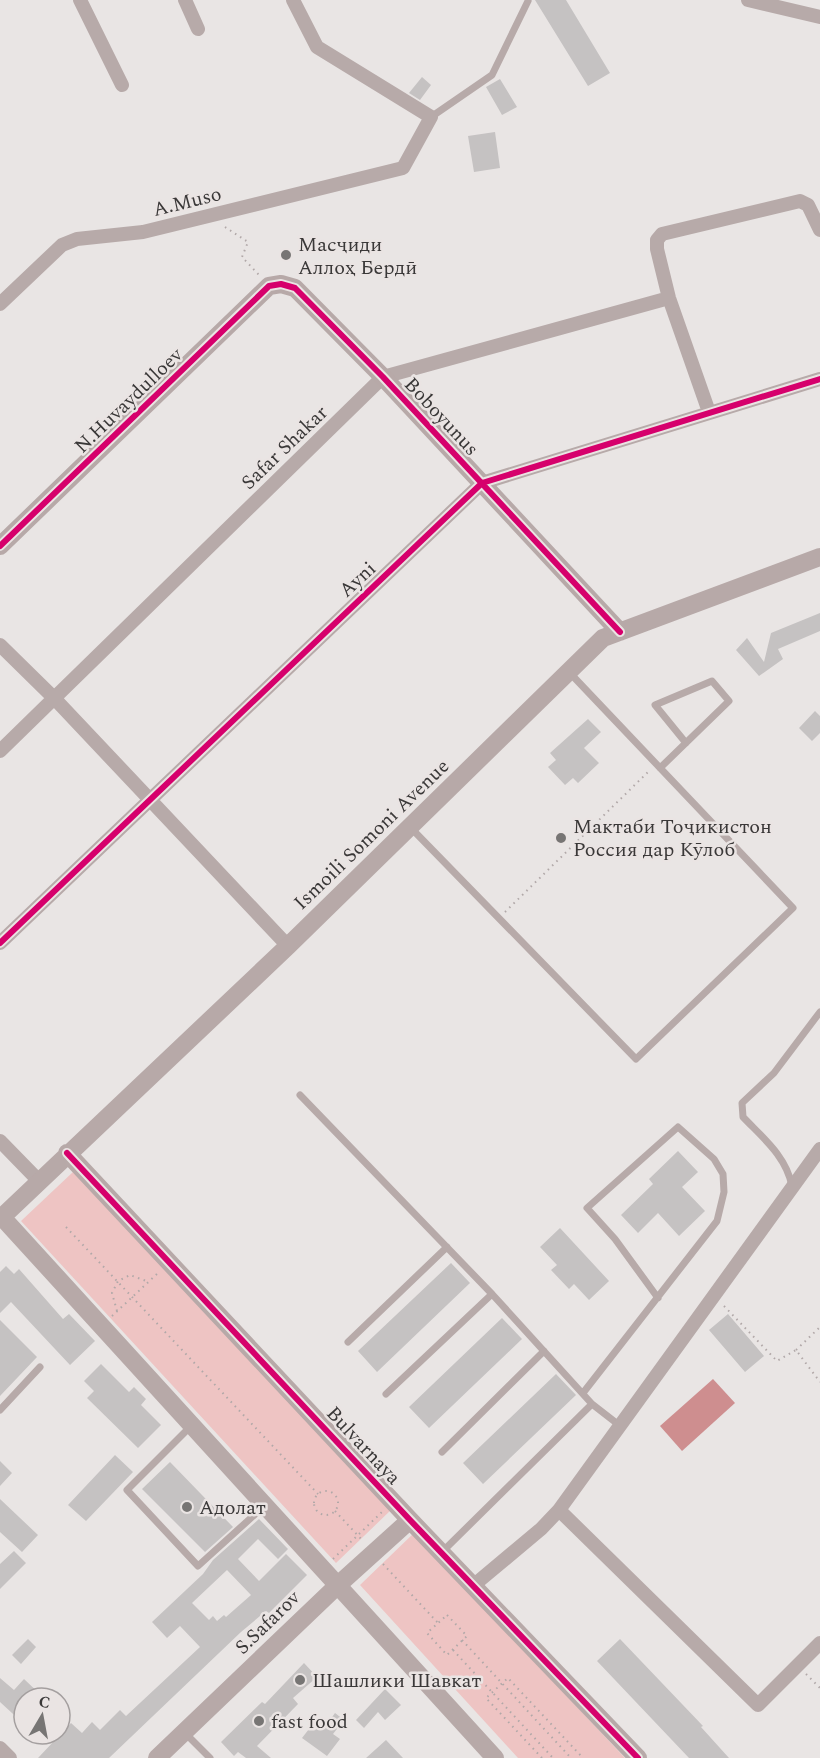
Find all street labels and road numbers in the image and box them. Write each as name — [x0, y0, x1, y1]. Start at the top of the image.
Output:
street label: A.Muso — [150, 179, 225, 225]
street label: N.Huvaydulloev — [68, 340, 191, 460]
street label: Boboyunus — [397, 370, 486, 463]
street label: Safar Shakar — [234, 398, 335, 497]
street label: Ayni — [332, 555, 383, 605]
street label: Ismoili Somoni Avenue — [287, 752, 456, 917]
street label: Bulvarnaya — [319, 1400, 408, 1492]
street label: S.Safarov — [228, 1583, 308, 1662]

